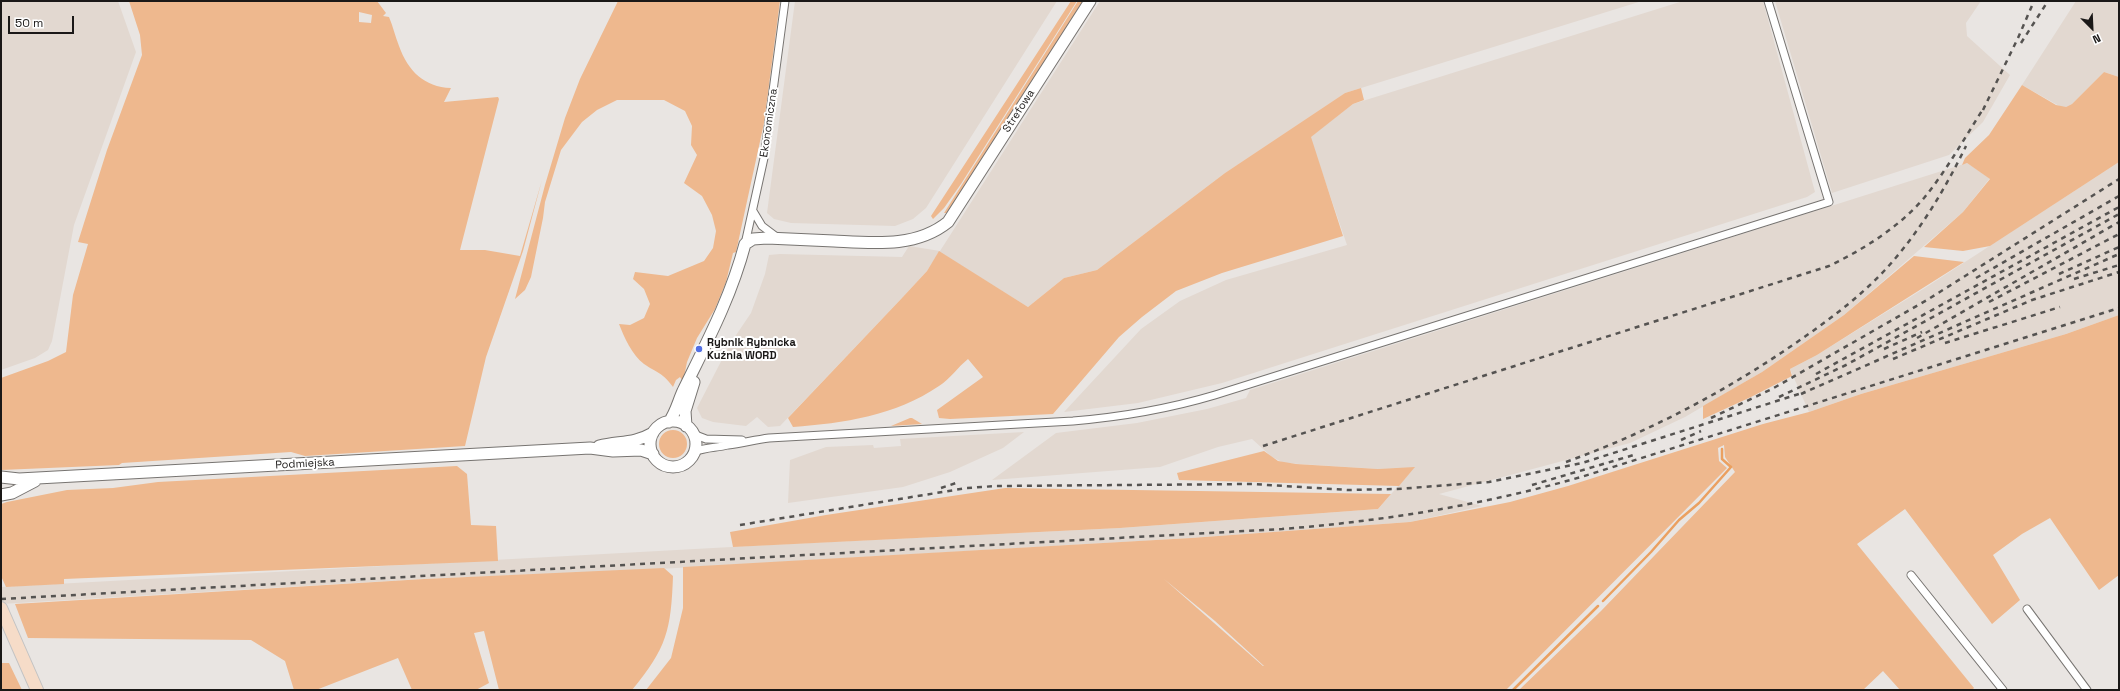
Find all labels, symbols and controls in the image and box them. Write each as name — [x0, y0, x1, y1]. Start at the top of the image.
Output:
scale bar — [10, 8, 76, 34]
north arrow — [2072, 8, 2112, 48]
text: 50 m — [15, 15, 43, 31]
text: N — [2091, 31, 2103, 47]
street label: Strefowa — [1000, 87, 1038, 135]
street label: Ekonomiczna — [758, 88, 780, 158]
place label: Rybnik Rybnicka Kuźnia WORD — [707, 336, 796, 362]
marker: Rybnik Rybnicka Kuźnia WORD — [694, 344, 704, 354]
street label: Podmiejska — [275, 456, 335, 472]

